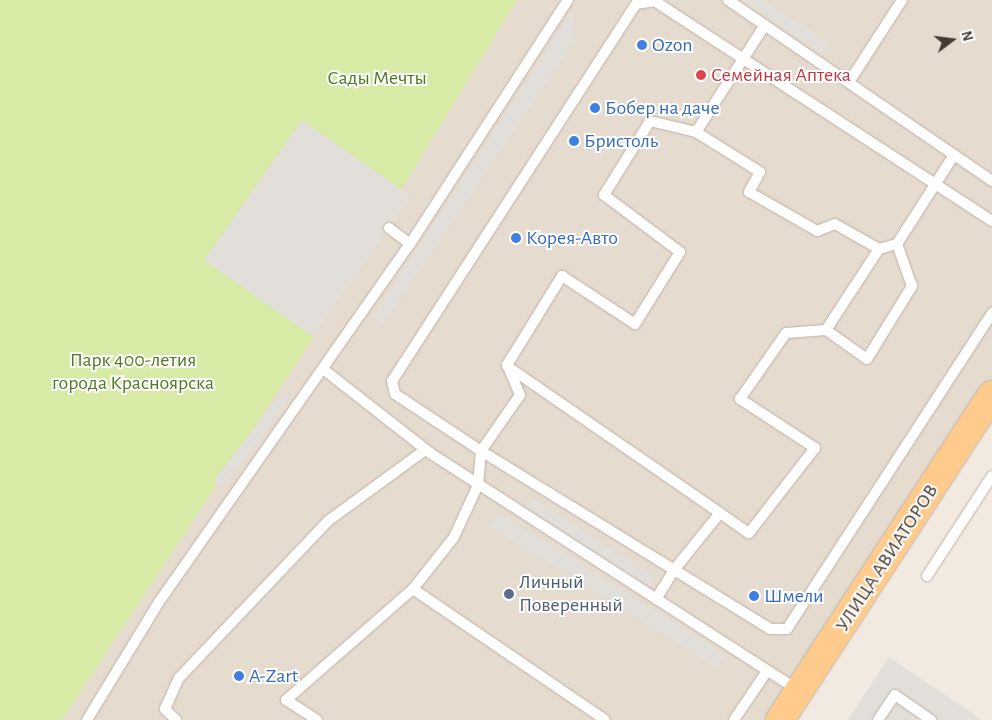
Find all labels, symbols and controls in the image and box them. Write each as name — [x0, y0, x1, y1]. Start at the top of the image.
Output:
north arrow — [927, 15, 977, 65]
text: N — [958, 30, 975, 43]
place label: Ozon — [652, 33, 693, 57]
marker: Ozon — [636, 39, 648, 51]
place label: Семейная Аптека — [711, 63, 851, 87]
park label: Сады Мечты — [327, 66, 427, 90]
marker: Семейная Аптека — [695, 69, 707, 81]
place label: Бобер на даче — [605, 96, 720, 120]
marker: Бобер на даче — [589, 102, 601, 114]
place label: Бристоль — [584, 129, 658, 153]
marker: Бристоль — [568, 135, 580, 147]
place label: Корея-Авто — [526, 226, 618, 250]
marker: Корея-Авто — [510, 232, 522, 244]
park label: Парк 400-летия города Красноярска — [52, 348, 214, 395]
street label: УЛИЦА АВИАТОРОВ — [830, 480, 944, 636]
place label: Личный Поверенный — [519, 570, 623, 617]
place label: Шмели — [764, 584, 824, 608]
marker: Личный Поверенный — [503, 588, 515, 600]
marker: Шмели — [748, 590, 760, 602]
place label: A-Zart — [249, 664, 298, 688]
marker: A-Zart — [233, 670, 245, 682]

